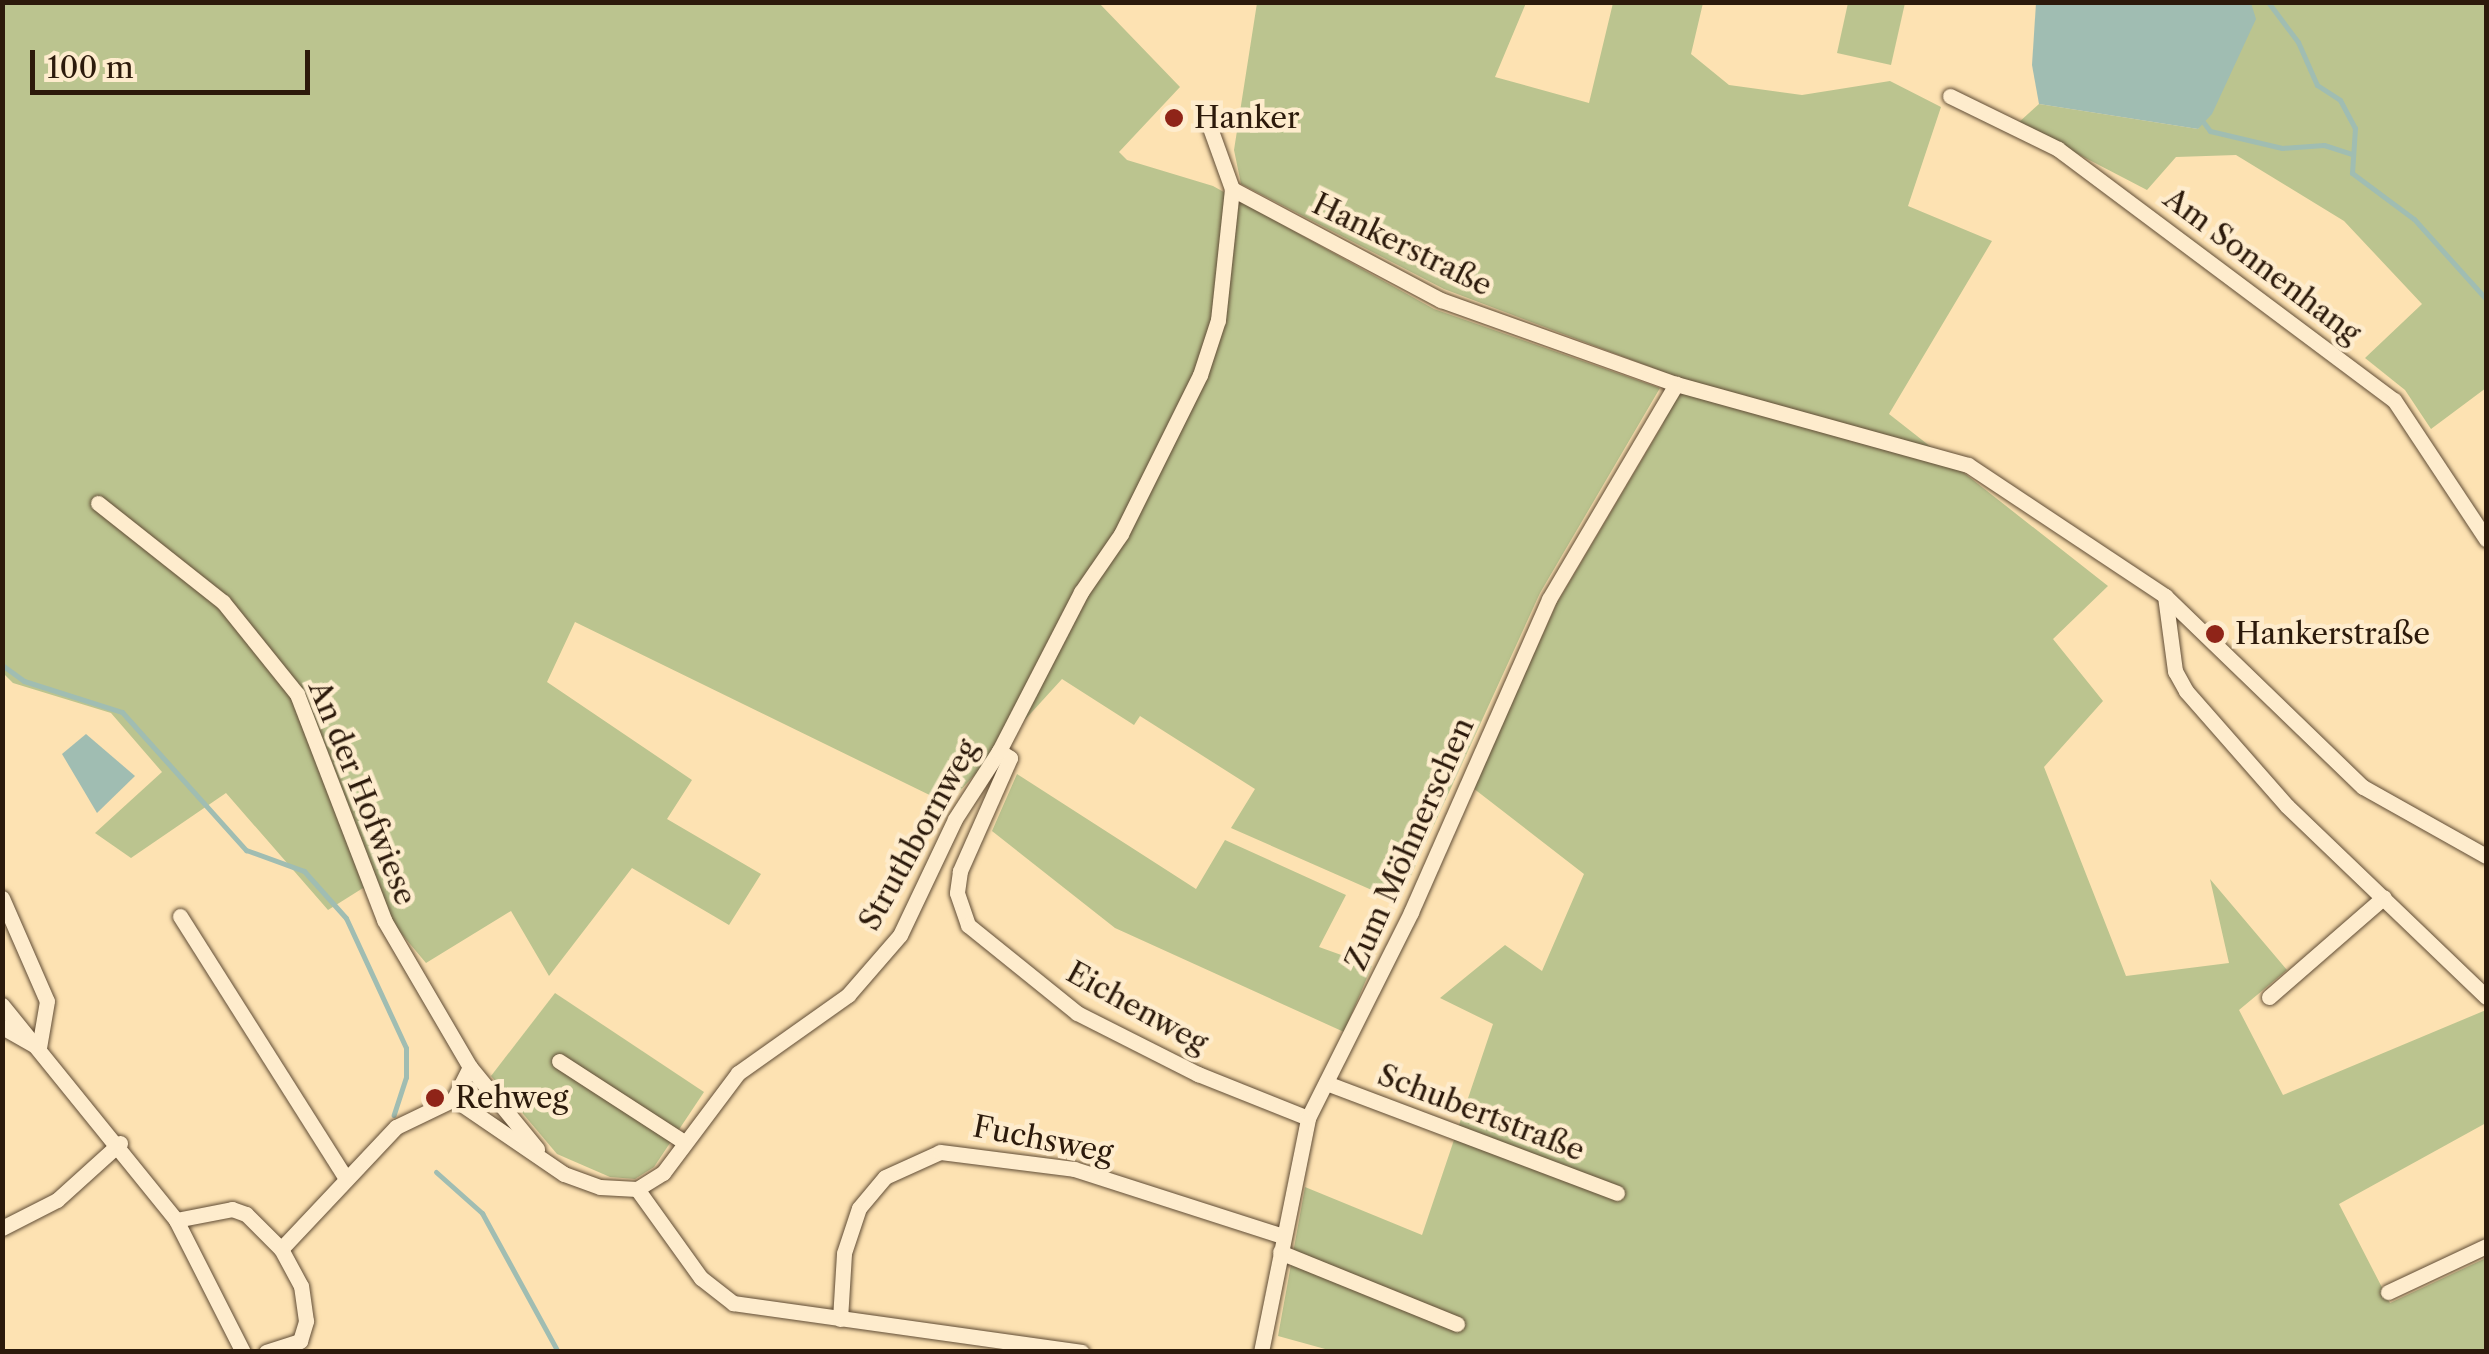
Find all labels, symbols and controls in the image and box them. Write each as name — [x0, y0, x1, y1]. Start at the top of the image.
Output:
scale bar — [35, 30, 315, 92]
text: 100 m — [47, 49, 134, 86]
place label: Hanker — [1194, 100, 1300, 136]
marker: Hanker — [1163, 107, 1185, 129]
street label: Am Sonnenhang — [2157, 180, 2367, 352]
street label: Hankerstraße — [1306, 186, 1498, 304]
place label: Hankerstraße — [2235, 616, 2430, 652]
marker: Hankerstraße — [2204, 623, 2226, 645]
street label: An der Hofwiese — [300, 675, 424, 911]
street label: Zum Möhnerschen — [1338, 712, 1482, 976]
street label: Struthbornweg — [852, 733, 986, 937]
street label: Eichenweg — [1060, 954, 1214, 1062]
street label: Schubertstraße — [1373, 1057, 1589, 1169]
place label: Rehweg — [455, 1080, 568, 1116]
marker: Rehweg — [424, 1087, 446, 1109]
street label: Fuchsweg — [970, 1109, 1116, 1171]

